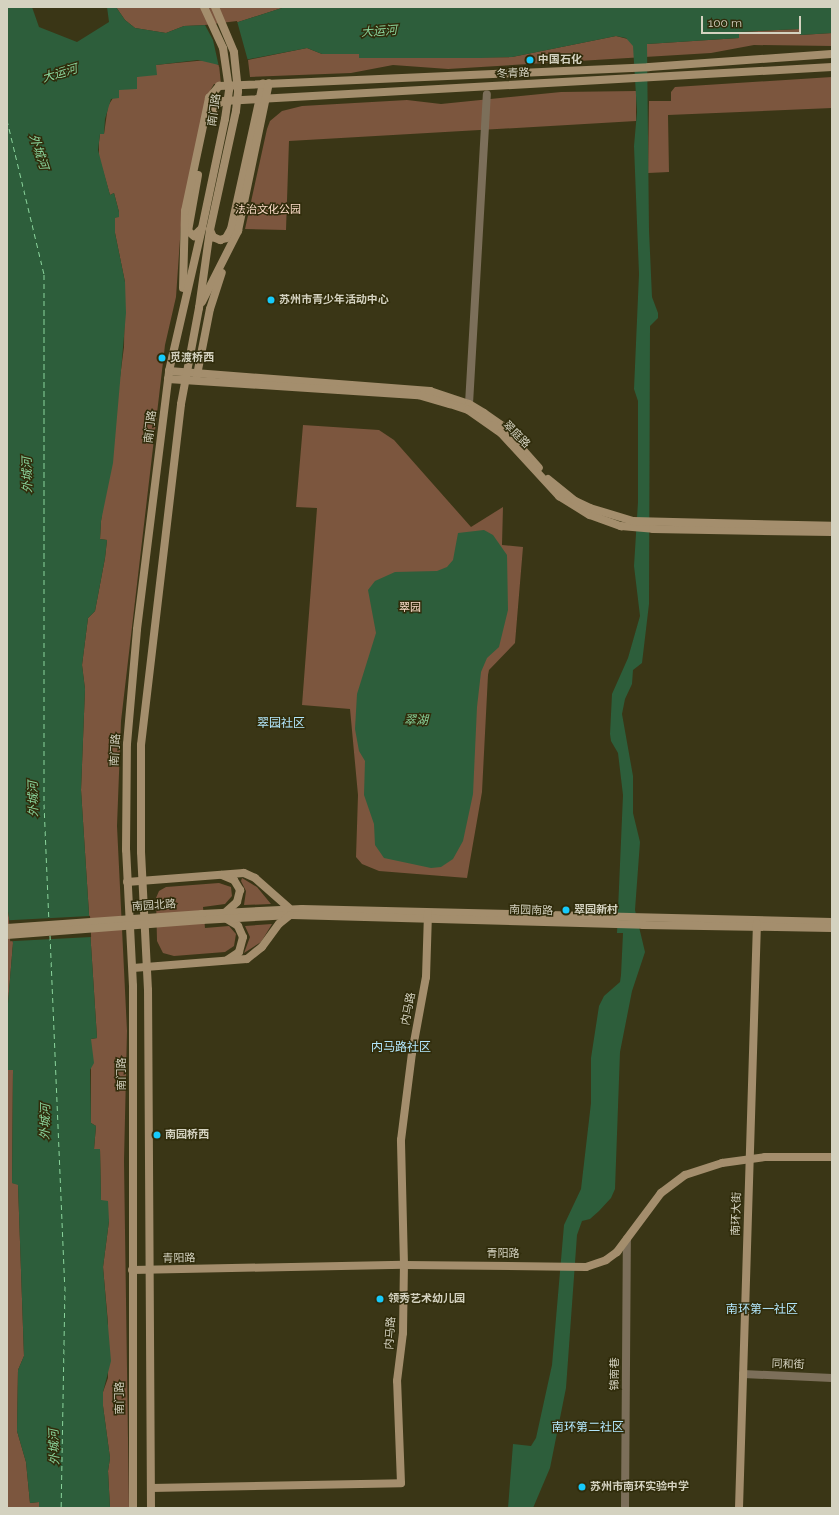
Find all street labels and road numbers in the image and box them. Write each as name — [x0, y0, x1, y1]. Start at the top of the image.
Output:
street label: 冬青路 — [496, 67, 530, 81]
street label: 南门路 — [206, 93, 224, 127]
street label: 南门路 — [142, 410, 160, 444]
street label: 翠庭路 — [500, 419, 532, 451]
street label: 南门路 — [109, 733, 123, 767]
street label: 南园北路 — [132, 898, 176, 914]
street label: 南园南路 — [509, 904, 553, 918]
street label: 内马路 — [399, 992, 419, 1026]
street label: 南门路 — [115, 1058, 129, 1090]
street label: 南环大街 — [730, 1192, 744, 1236]
street label: 青阳路 — [487, 1247, 519, 1261]
street label: 青阳路 — [162, 1252, 196, 1266]
street label: 内马路 — [383, 1316, 399, 1350]
street label: 锦南巷 — [608, 1358, 622, 1390]
street label: 同和街 — [771, 1358, 805, 1372]
street label: 南门路 — [113, 1382, 127, 1414]

